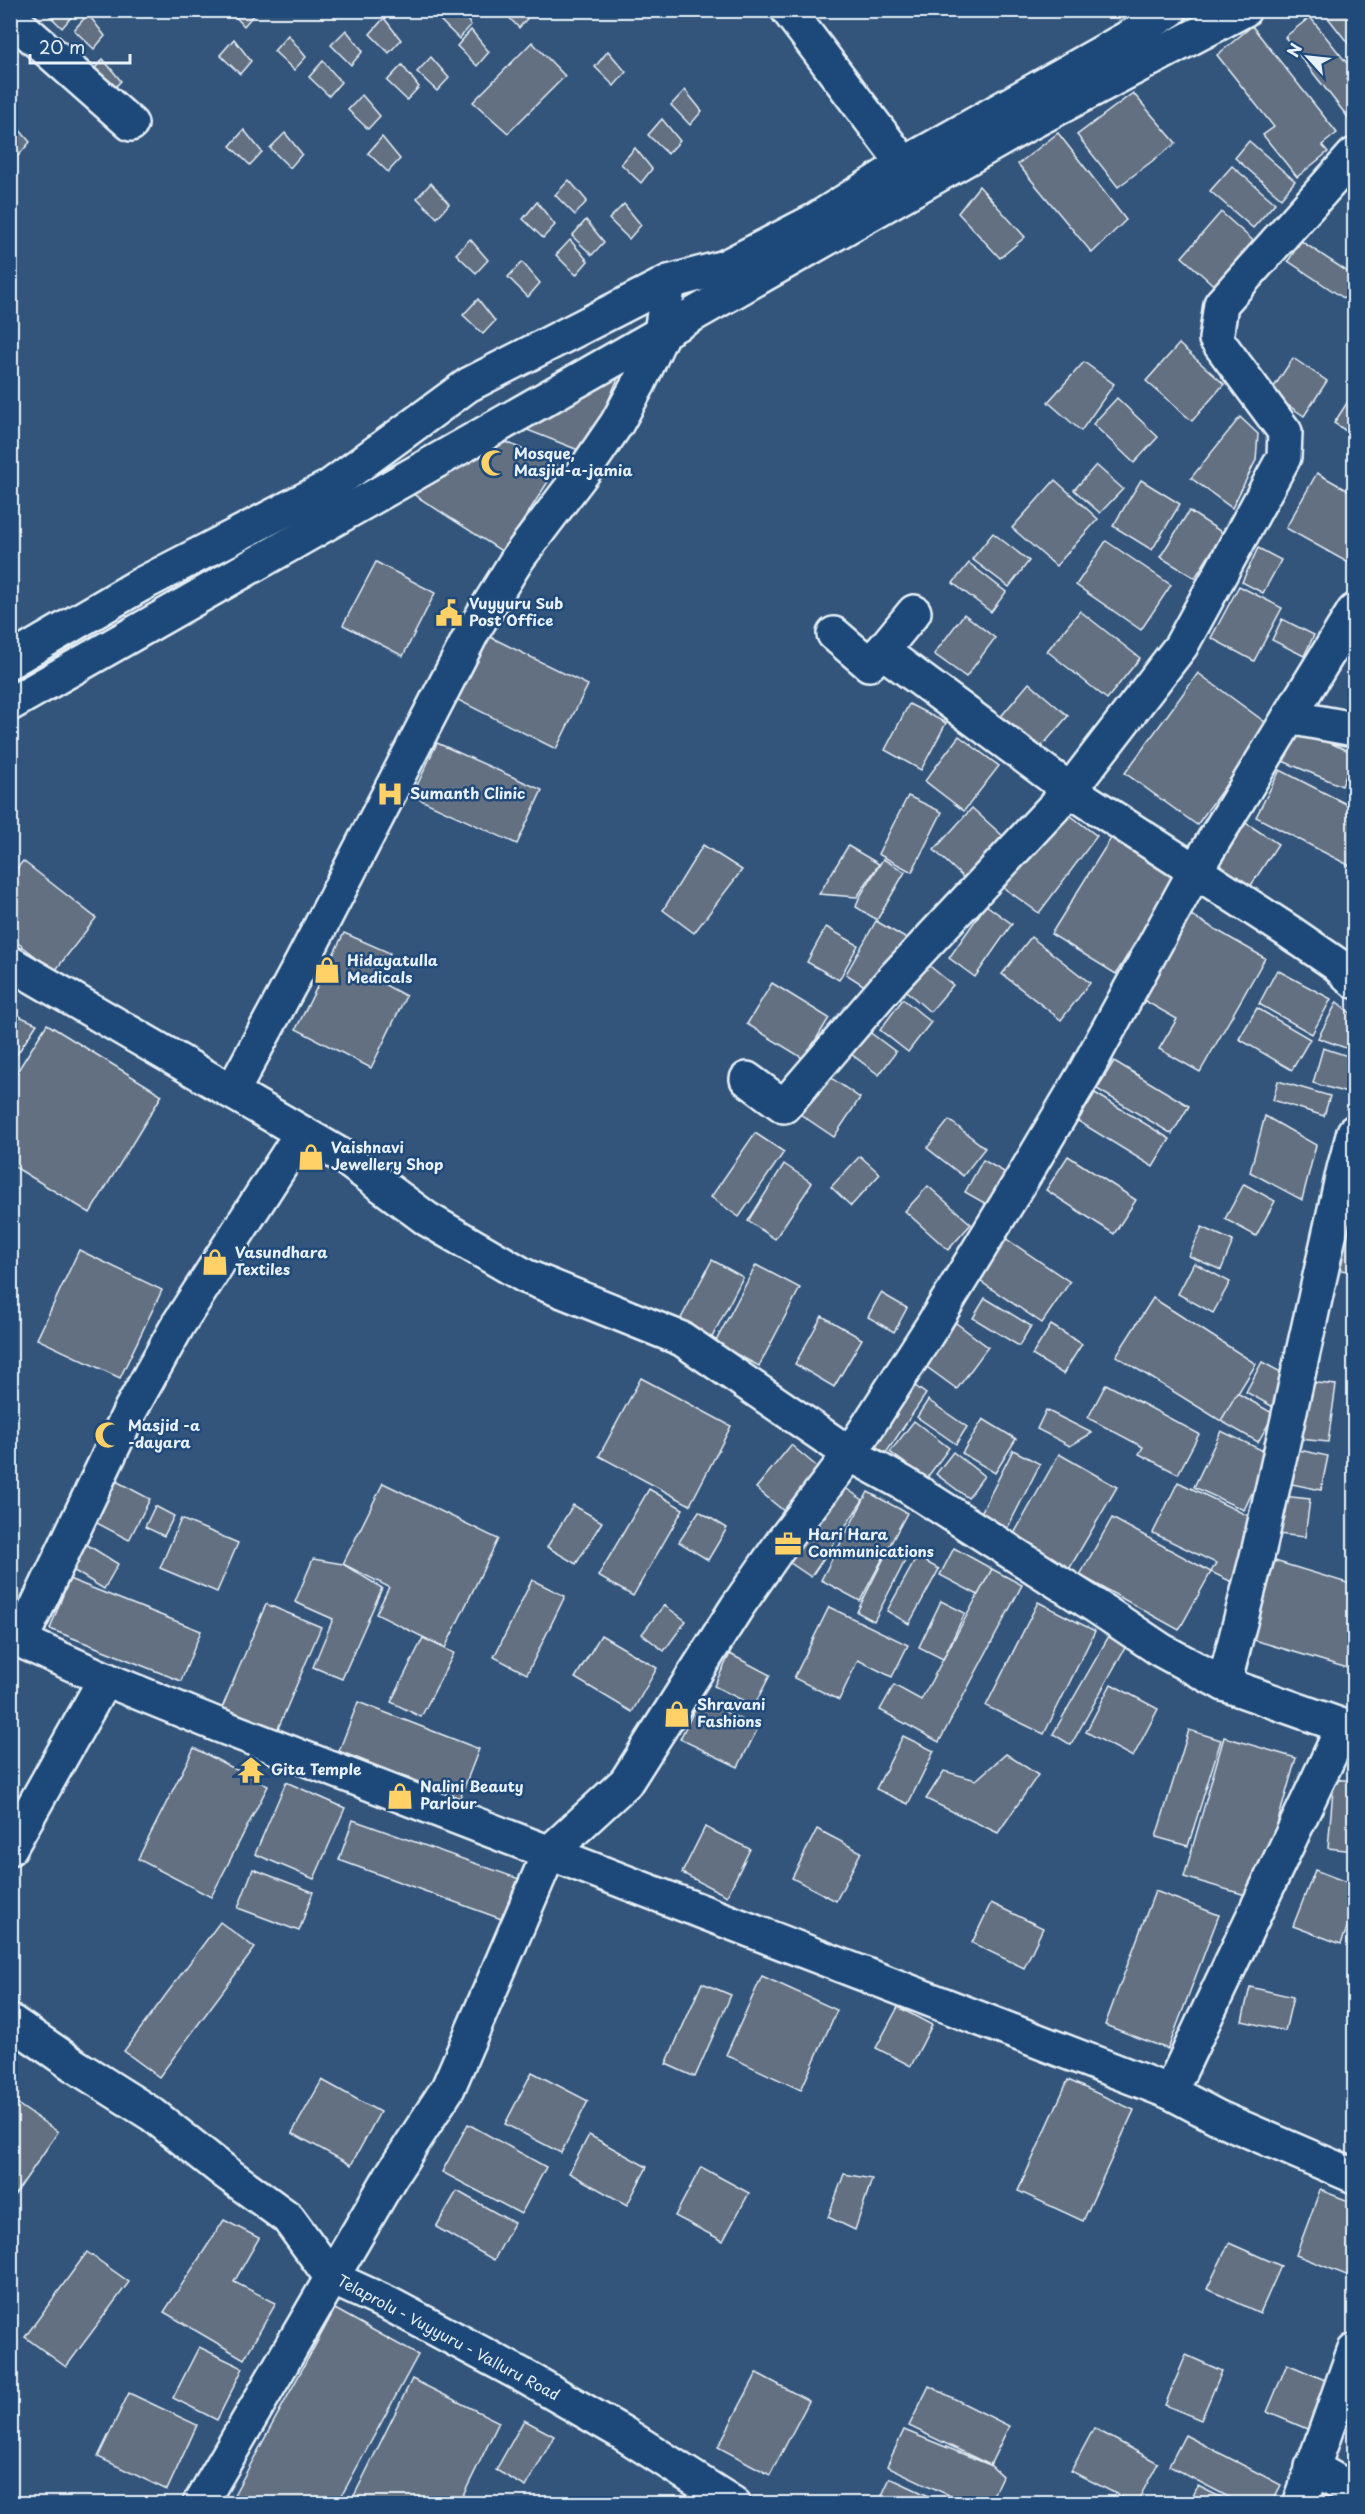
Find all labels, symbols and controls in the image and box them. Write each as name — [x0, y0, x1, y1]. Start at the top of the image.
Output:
scale bar — [30, 27, 130, 65]
north arrow — [1278, 27, 1338, 87]
text: 20 m — [39, 33, 85, 60]
text: N — [1280, 39, 1307, 61]
place label: Mosque, Masjid-a-jamia — [514, 441, 633, 481]
mosque icon: Mosque, Masjid-a-jamia — [479, 448, 509, 478]
place label: Vuyyuru Sub Post Office — [469, 591, 563, 631]
public building icon: Vuyyuru Sub Post Office — [434, 598, 464, 628]
hospital icon: Sumanth Clinic — [375, 779, 405, 809]
place label: Sumanth Clinic — [410, 781, 525, 804]
place label: Hidayatulla Medicals — [347, 948, 438, 988]
shop icon: Hidayatulla Medicals — [312, 955, 342, 985]
place label: Vaishnavi Jewellery Shop — [331, 1135, 443, 1175]
shop icon: Vaishnavi Jewellery Shop — [296, 1142, 326, 1172]
place label: Vasundhara Textiles — [235, 1240, 328, 1280]
shop icon: Vasundhara Textiles — [200, 1247, 230, 1277]
place label: Masjid -a -dayara — [128, 1413, 200, 1453]
mosque icon: Masjid -a -dayara — [93, 1420, 123, 1450]
place label: Hari Hara Communications — [808, 1522, 934, 1562]
office icon: Hari Hara Communications — [773, 1529, 803, 1559]
place label: Shravani Fashions — [697, 1692, 765, 1732]
shop icon: Shravani Fashions — [662, 1699, 692, 1729]
temple icon: Gita Temple — [236, 1755, 266, 1785]
place label: Gita Temple — [271, 1757, 362, 1780]
place label: Nalini Beauty Parlour — [420, 1774, 524, 1814]
shop icon: Nalini Beauty Parlour — [385, 1781, 415, 1811]
street label: Telaprolu - Vuyyuru - Valluru Road — [333, 2268, 564, 2405]

